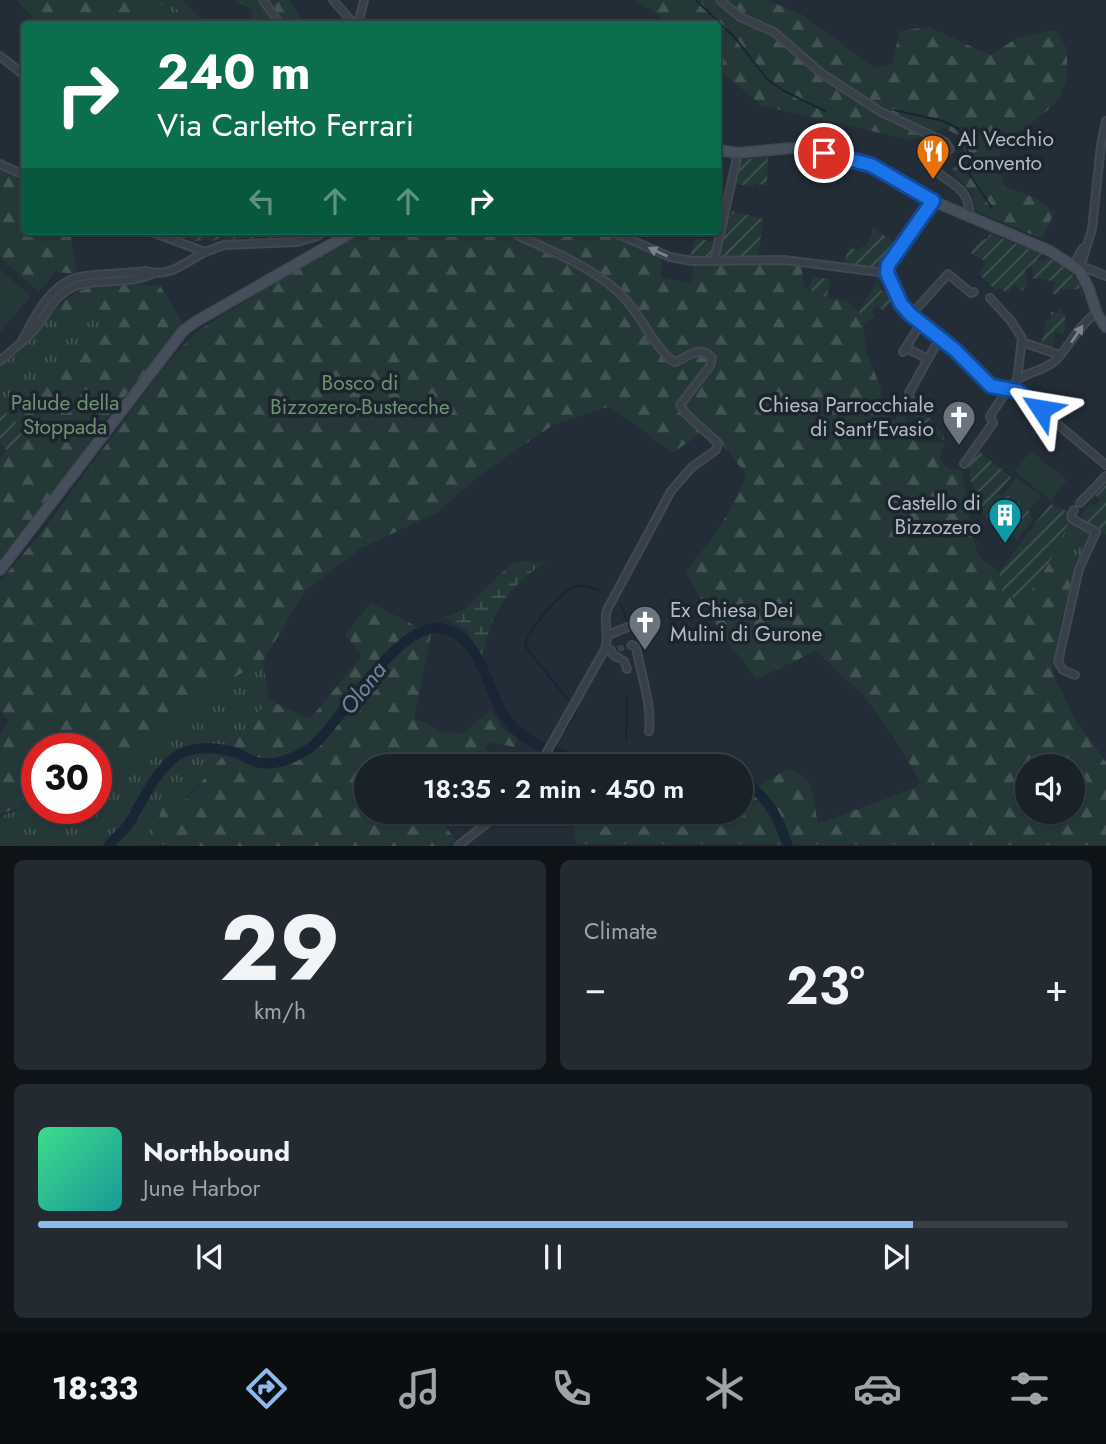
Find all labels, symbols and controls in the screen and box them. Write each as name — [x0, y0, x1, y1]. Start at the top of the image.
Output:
text: 240 m — [157, 37, 311, 107]
icon: right — [42, 49, 133, 140]
text: Via Carletto Ferrari — [157, 102, 414, 148]
pin — [794, 123, 854, 183]
place label: Al Vecchio Convento — [958, 124, 1054, 178]
restaurant icon: Al Vecchio Convento — [914, 132, 952, 181]
icon: arrive — [805, 134, 843, 172]
icon: left — [243, 182, 281, 220]
icon: ahead — [316, 182, 354, 220]
icon: ahead — [389, 182, 427, 220]
icon: right — [462, 182, 500, 220]
one-way arrow — [648, 246, 668, 258]
one-way arrow — [1071, 324, 1084, 344]
park label: Bosco di Bizzozero-Bustecche — [270, 368, 450, 422]
position arrow — [1004, 372, 1078, 446]
park label: Palude della Stoppada — [11, 388, 119, 442]
place label: Chiesa Parrocchiale di Sant'Evasio — [759, 390, 934, 444]
church icon: Chiesa Parrocchiale di Sant'Evasio — [940, 398, 978, 447]
place label: Castello di Bizzozero — [887, 488, 981, 542]
building icon: Castello di Bizzozero — [986, 496, 1024, 545]
place label: Ex Chiesa Dei Mulini di Gurone — [670, 595, 823, 649]
church icon: Ex Chiesa Dei Mulini di Gurone — [626, 603, 664, 652]
water label: Olona — [331, 654, 395, 722]
speed limit sign: 30 — [21, 733, 112, 824]
map controls — [1015, 754, 1085, 824]
button: sound — [1015, 754, 1085, 824]
text: 18:35 · 2 min · 450 m — [423, 770, 684, 808]
text: 29 — [220, 883, 340, 1014]
text: Climate — [584, 914, 657, 948]
text: 23° — [786, 948, 865, 1024]
text: − — [584, 960, 606, 1015]
text: + — [1045, 960, 1068, 1015]
text: km/h — [254, 994, 306, 1028]
text: Northbound — [143, 1133, 290, 1171]
text: June Harbor — [143, 1171, 260, 1205]
icon: previous — [191, 1238, 229, 1276]
icon: pause — [534, 1238, 572, 1276]
icon: next — [877, 1238, 915, 1276]
icon: directions — [242, 1364, 291, 1413]
icon: music — [395, 1364, 444, 1413]
icon: phone — [547, 1364, 596, 1413]
icon: climate — [700, 1364, 749, 1413]
icon: car — [853, 1364, 902, 1413]
icon: filters — [1005, 1364, 1054, 1413]
text: 18:33 — [52, 1365, 138, 1411]

